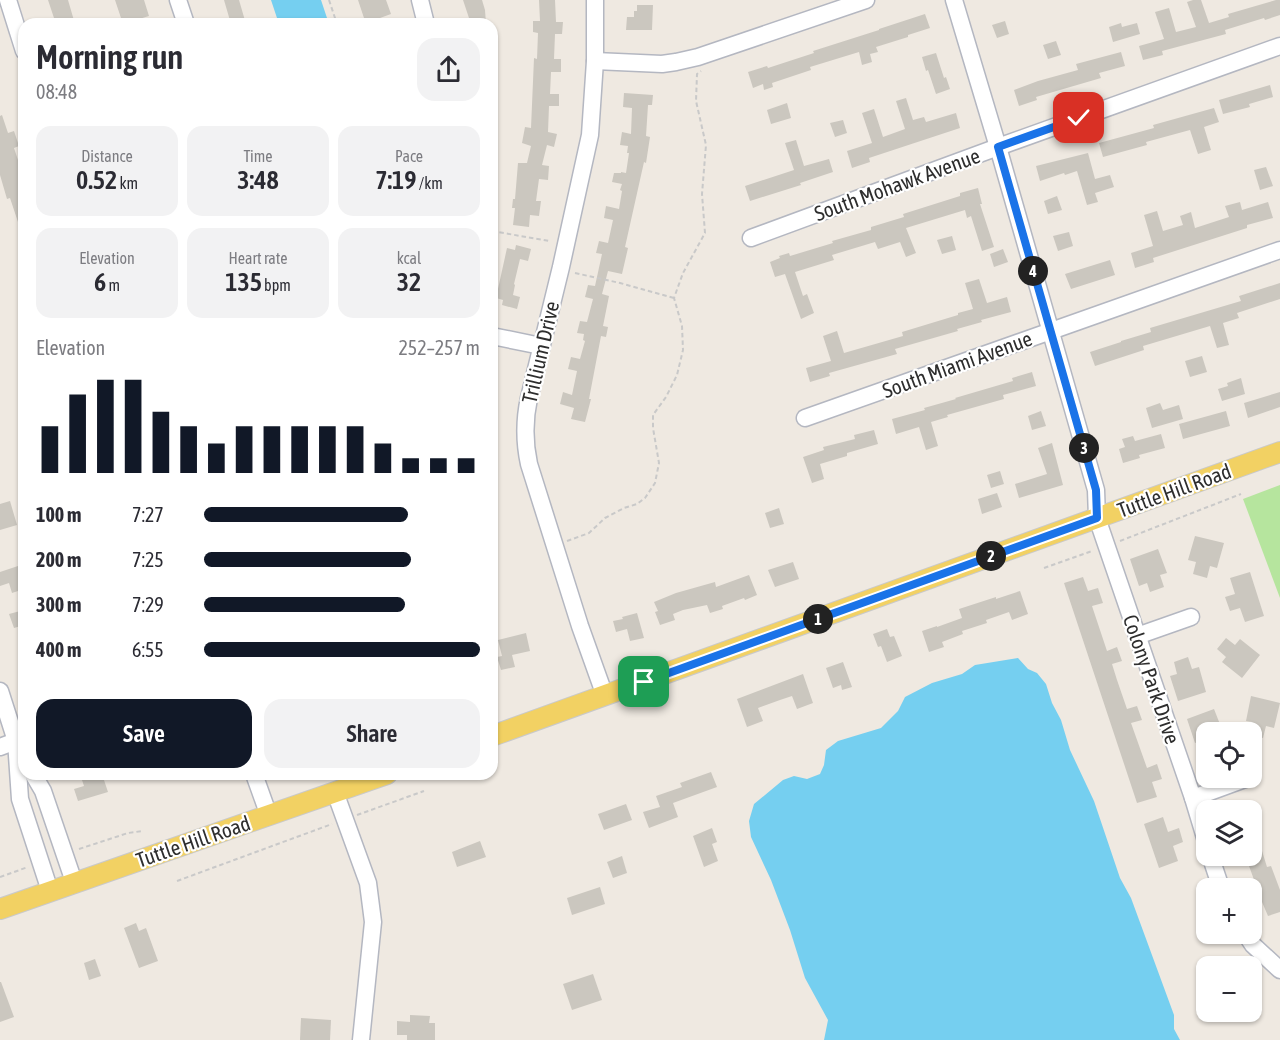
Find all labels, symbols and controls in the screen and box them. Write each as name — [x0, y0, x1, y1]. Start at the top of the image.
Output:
text: Morning run — [36, 38, 183, 76]
button: share — [417, 38, 480, 101]
text: 08:48 — [36, 80, 77, 103]
pin — [1053, 92, 1104, 143]
icon: check — [1062, 101, 1095, 134]
street label: South Mohawk Avenue — [811, 143, 983, 225]
text: Distance — [81, 147, 133, 165]
text: Time — [243, 147, 273, 165]
text: Pace — [395, 147, 423, 165]
text: 0.52 — [76, 165, 117, 195]
text: 3:48 — [237, 165, 279, 195]
text: 7:19 — [375, 165, 417, 195]
text: km — [117, 174, 138, 192]
text: /km — [417, 174, 443, 192]
text: Elevation — [79, 249, 135, 267]
text: Heart rate — [229, 249, 287, 267]
text: kcal — [397, 249, 421, 267]
pin: 4 — [1018, 256, 1048, 286]
text: 4 — [1029, 262, 1037, 280]
text: 6 — [94, 267, 106, 297]
text: 135 — [225, 267, 262, 297]
text: 32 — [397, 267, 421, 297]
text: m — [106, 276, 120, 294]
text: bpm — [262, 276, 291, 294]
street label: Trillium Drive — [517, 299, 563, 405]
street label: South Miami Avenue — [879, 326, 1035, 402]
text: Elevation — [36, 336, 105, 359]
text: 252–257 m — [398, 336, 480, 359]
pin: 3 — [1069, 433, 1099, 463]
text: 3 — [1080, 439, 1088, 457]
street label: Tuttle Hill Road — [1114, 458, 1234, 522]
text: 100 m — [36, 503, 81, 526]
text: 7:27 — [132, 503, 164, 526]
pin: 2 — [976, 541, 1006, 571]
text: 2 — [987, 547, 995, 565]
text: 200 m — [36, 548, 81, 571]
text: 7:25 — [132, 548, 164, 571]
text: 300 m — [36, 593, 81, 616]
text: 7:29 — [132, 593, 164, 616]
pin: 1 — [803, 604, 833, 634]
text: 1 — [814, 610, 822, 628]
street label: Colony Park Drive — [1119, 611, 1185, 747]
text: 400 m — [36, 638, 81, 661]
text: 6:55 — [132, 638, 164, 661]
pin — [618, 656, 669, 707]
icon: arrive — [627, 665, 660, 698]
button: Save — [36, 699, 252, 768]
button: Share — [264, 699, 480, 768]
map controls — [1196, 722, 1262, 1022]
button: locate — [1196, 722, 1262, 788]
button: layers — [1196, 800, 1262, 866]
street label: Tuttle Hill Road — [133, 810, 253, 872]
button: + — [1196, 878, 1262, 944]
button: − — [1196, 956, 1262, 1022]

